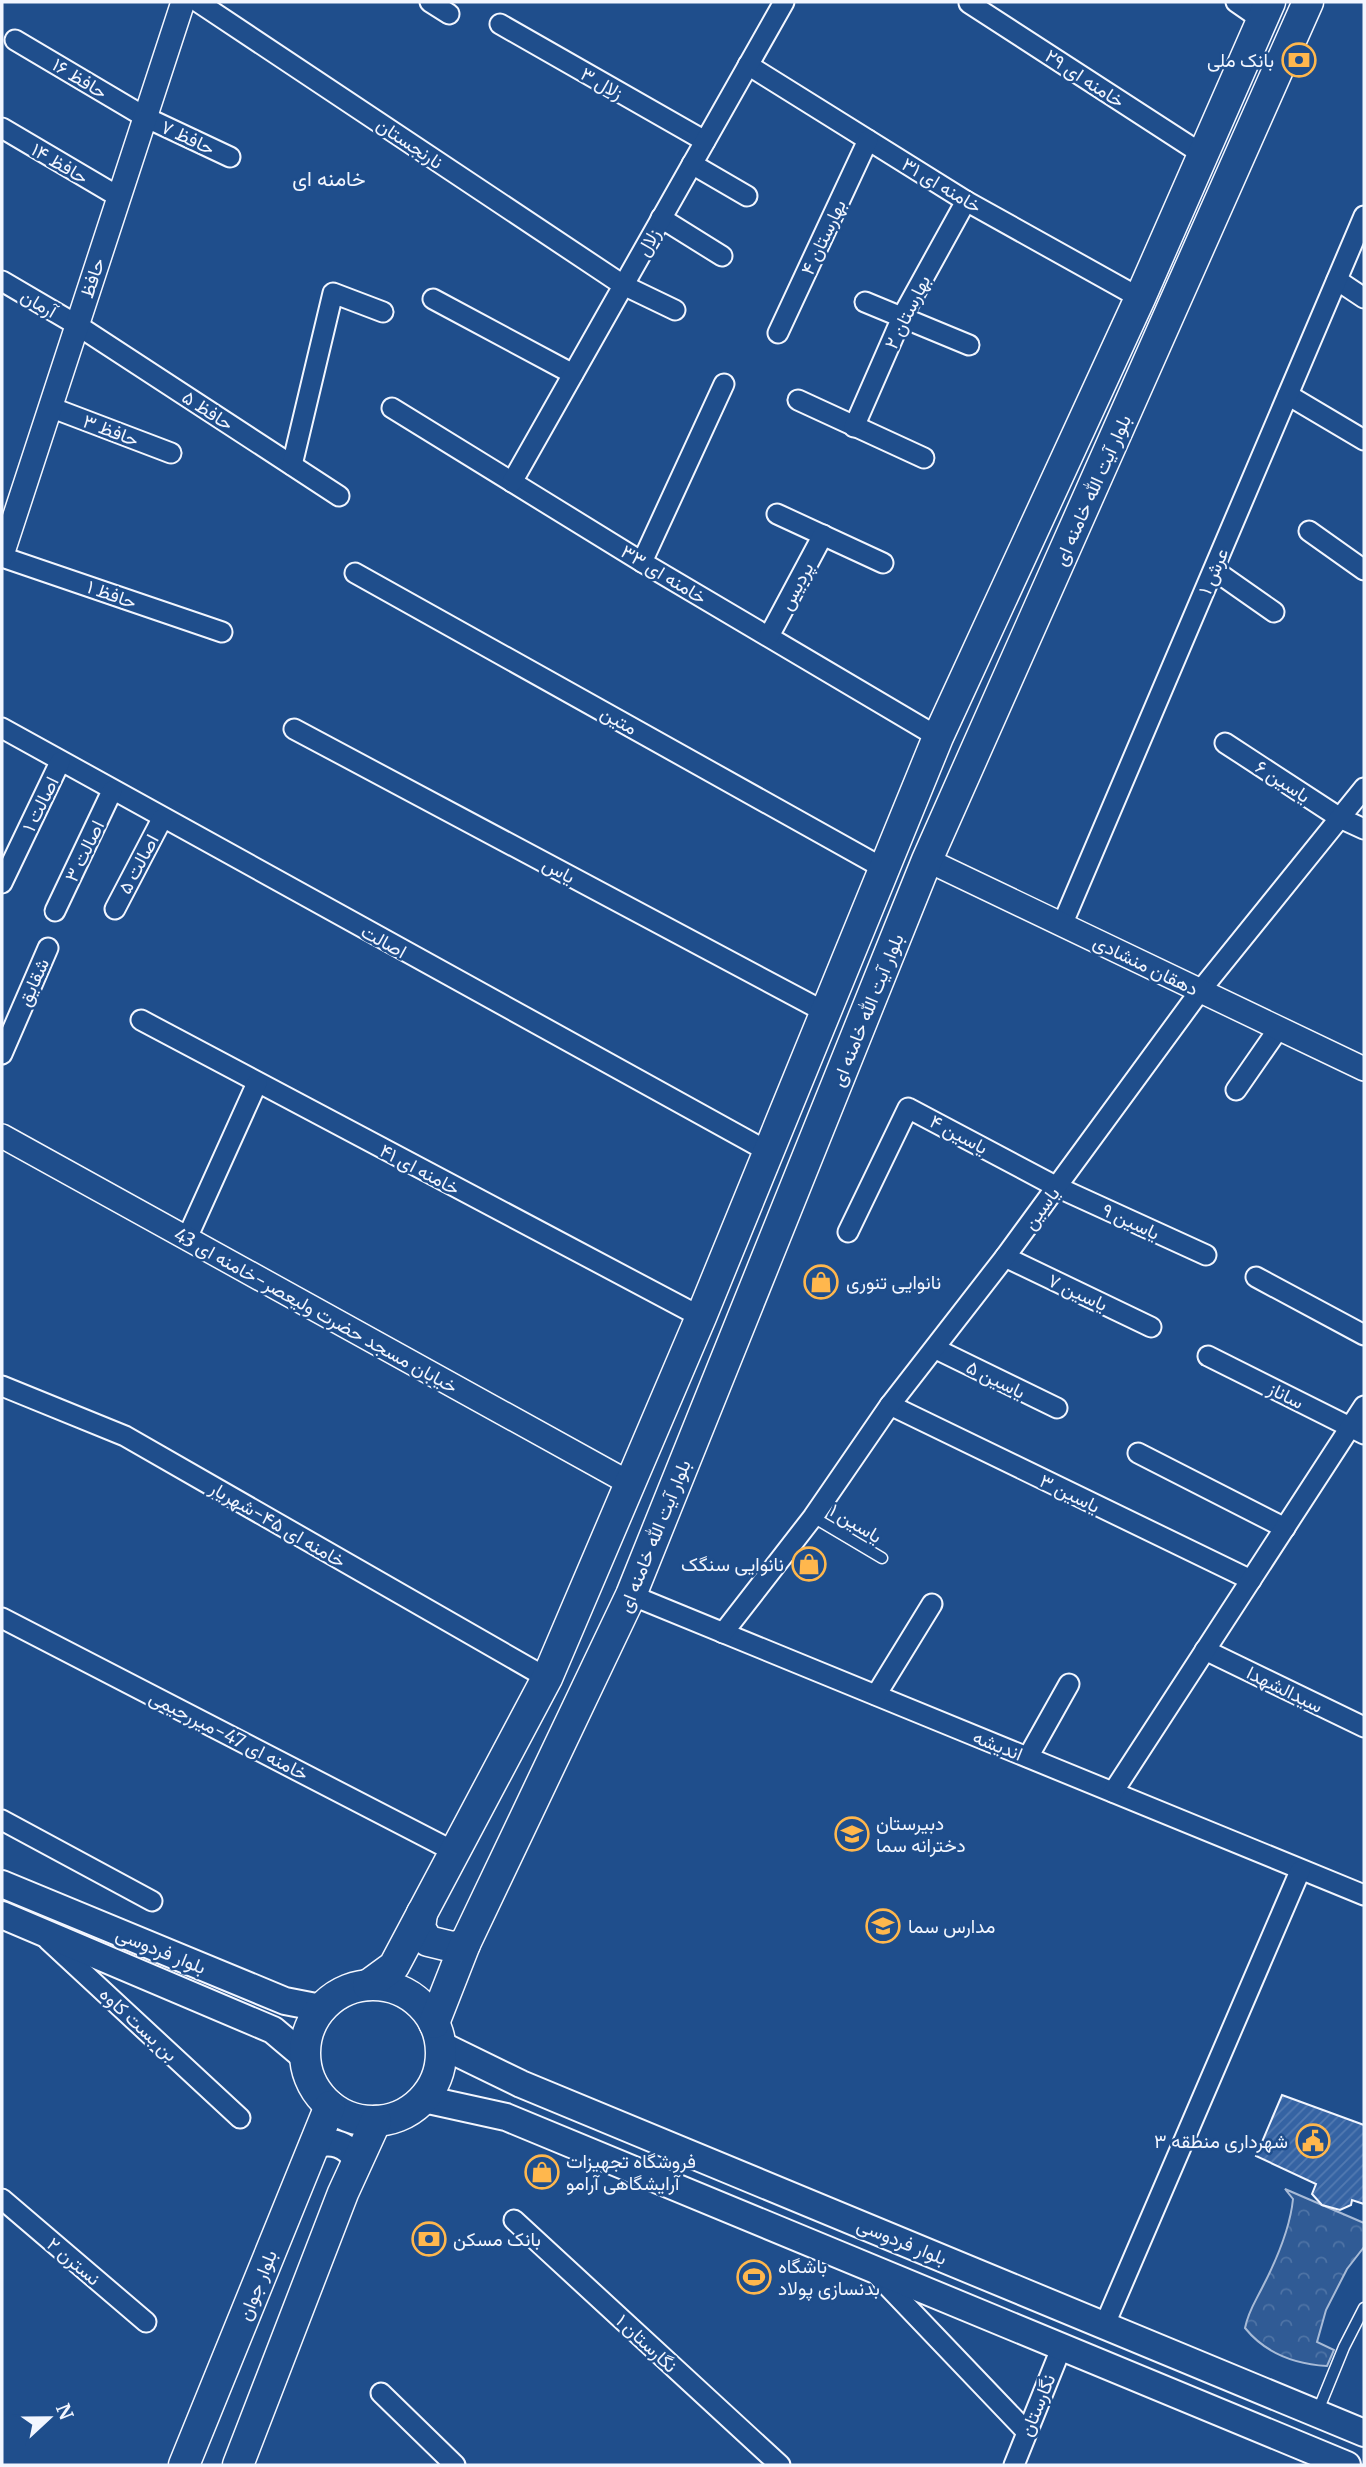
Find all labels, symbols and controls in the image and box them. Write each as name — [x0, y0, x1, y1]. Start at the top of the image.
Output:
bank icon: بانک ملی — [1280, 41, 1318, 79]
street label: خامنه ای ۲۹ — [1041, 43, 1129, 113]
place label: بانک ملی — [1207, 48, 1274, 72]
street label: حافظ ۱۶ — [48, 52, 112, 104]
street label: ۳ زلال — [576, 61, 628, 105]
street label: نارنجستان — [372, 112, 448, 174]
street label: حافظ ۷ — [157, 114, 219, 160]
street label: حافظ ۱۴ — [27, 137, 93, 189]
street label: خامنه ای ۳۱ — [898, 152, 986, 218]
district label: خامنه ای — [292, 165, 366, 192]
street label: بهارستان ۴ — [795, 195, 851, 279]
street label: زلال — [631, 224, 665, 260]
street label: حافظ — [74, 255, 110, 301]
street label: بهارستان ۲ — [879, 271, 935, 353]
street label: آرمان — [17, 283, 63, 324]
street label: حافظ ۵ — [178, 385, 238, 435]
street label: حافظ ۳ — [80, 408, 142, 452]
street label: بلوار آیت الله خامنه ای — [1048, 411, 1136, 569]
street label: خامنه ای ۳۳ — [617, 539, 711, 609]
street label: عرش ۱ — [1193, 544, 1233, 598]
street label: پردیس — [773, 558, 820, 615]
street label: حافظ ۱ — [84, 574, 140, 614]
street label: متین — [596, 700, 642, 740]
street label: یاسین ۶ — [1251, 754, 1315, 808]
street label: اصالت ۱ — [16, 772, 64, 836]
street label: اصالت ۳ — [59, 816, 109, 886]
street label: اصالت ۵ — [112, 830, 164, 898]
street label: یاس — [539, 852, 579, 888]
street label: اصالت — [357, 919, 411, 963]
street label: دهقان منشادی — [1089, 929, 1203, 1001]
street label: بلوار آیت الله خامنه ای — [825, 930, 909, 1090]
street label: شقایق — [12, 954, 54, 1010]
street label: یاسین ۴ — [926, 1109, 992, 1159]
street label: خامنه ای ۴۱ — [376, 1138, 464, 1200]
street label: یاسین — [1017, 1182, 1065, 1234]
street label: یاسین ۹ — [1098, 1197, 1164, 1245]
street label: خیابان مسجد حضرت ولیعصر-خامنه ای 43 — [170, 1222, 462, 1398]
shop icon: نانوایی تنوری — [802, 1263, 840, 1301]
street label: یاسین ۷ — [1044, 1268, 1112, 1316]
place label: نانوایی تنوری — [846, 1270, 941, 1294]
street label: یاسین ۵ — [962, 1354, 1030, 1404]
street label: ساناز — [1263, 1375, 1308, 1414]
street label: بلوار آیت الله خامنه ای — [612, 1456, 696, 1616]
street label: یاسین ۳ — [1036, 1468, 1104, 1518]
street label: خامنه ای ۴۵-شهریار — [205, 1475, 350, 1573]
street label: یاسین ۱ — [825, 1498, 887, 1548]
shop icon: نانوایی سنگک — [790, 1545, 828, 1583]
place label: نانوایی سنگک — [681, 1552, 784, 1576]
street label: سیدالشهدا — [1243, 1660, 1327, 1718]
street label: خامنه ای 47-میررحیمی — [145, 1684, 313, 1786]
street label: اندیشه — [970, 1724, 1026, 1766]
place label: دبیرستان دخترانه سما — [876, 1811, 966, 1857]
school or university icon: دبیرستان دخترانه سما — [833, 1815, 871, 1853]
school or university icon: مدارس سما — [864, 1907, 902, 1945]
place label: مدارس سما — [908, 1914, 995, 1938]
street label: بلوار فردوسی — [113, 1921, 209, 1979]
street label: بن بست کاوه — [95, 1982, 183, 2066]
public building icon: شهرداری منطقه ۳ — [1294, 2122, 1332, 2160]
place label: شهرداری منطقه ۳ — [1154, 2129, 1288, 2153]
place label: فروشگاه تجهیزات آرایشگاهی آرامو — [566, 2149, 696, 2195]
shop icon: فروشگاه تجهیزات آرایشگاهی آرامو — [523, 2153, 561, 2191]
street label: بلوار فردوسی — [854, 2212, 950, 2270]
bank icon: بانک مسکن — [410, 2220, 448, 2258]
place label: بانک مسکن — [453, 2227, 541, 2251]
street label: نسترن ۲ — [42, 2232, 106, 2290]
street label: بلوار جوان — [232, 2246, 282, 2324]
place label: باشگاه بدنسازی پولاد — [778, 2254, 880, 2302]
sports icon: باشگاه بدنسازی پولاد — [735, 2258, 773, 2296]
street label: نگارستان ۱ — [611, 2309, 683, 2377]
street label: نگارستان — [1014, 2370, 1060, 2440]
north arrow — [14, 2383, 84, 2453]
text: N — [51, 2400, 79, 2423]

